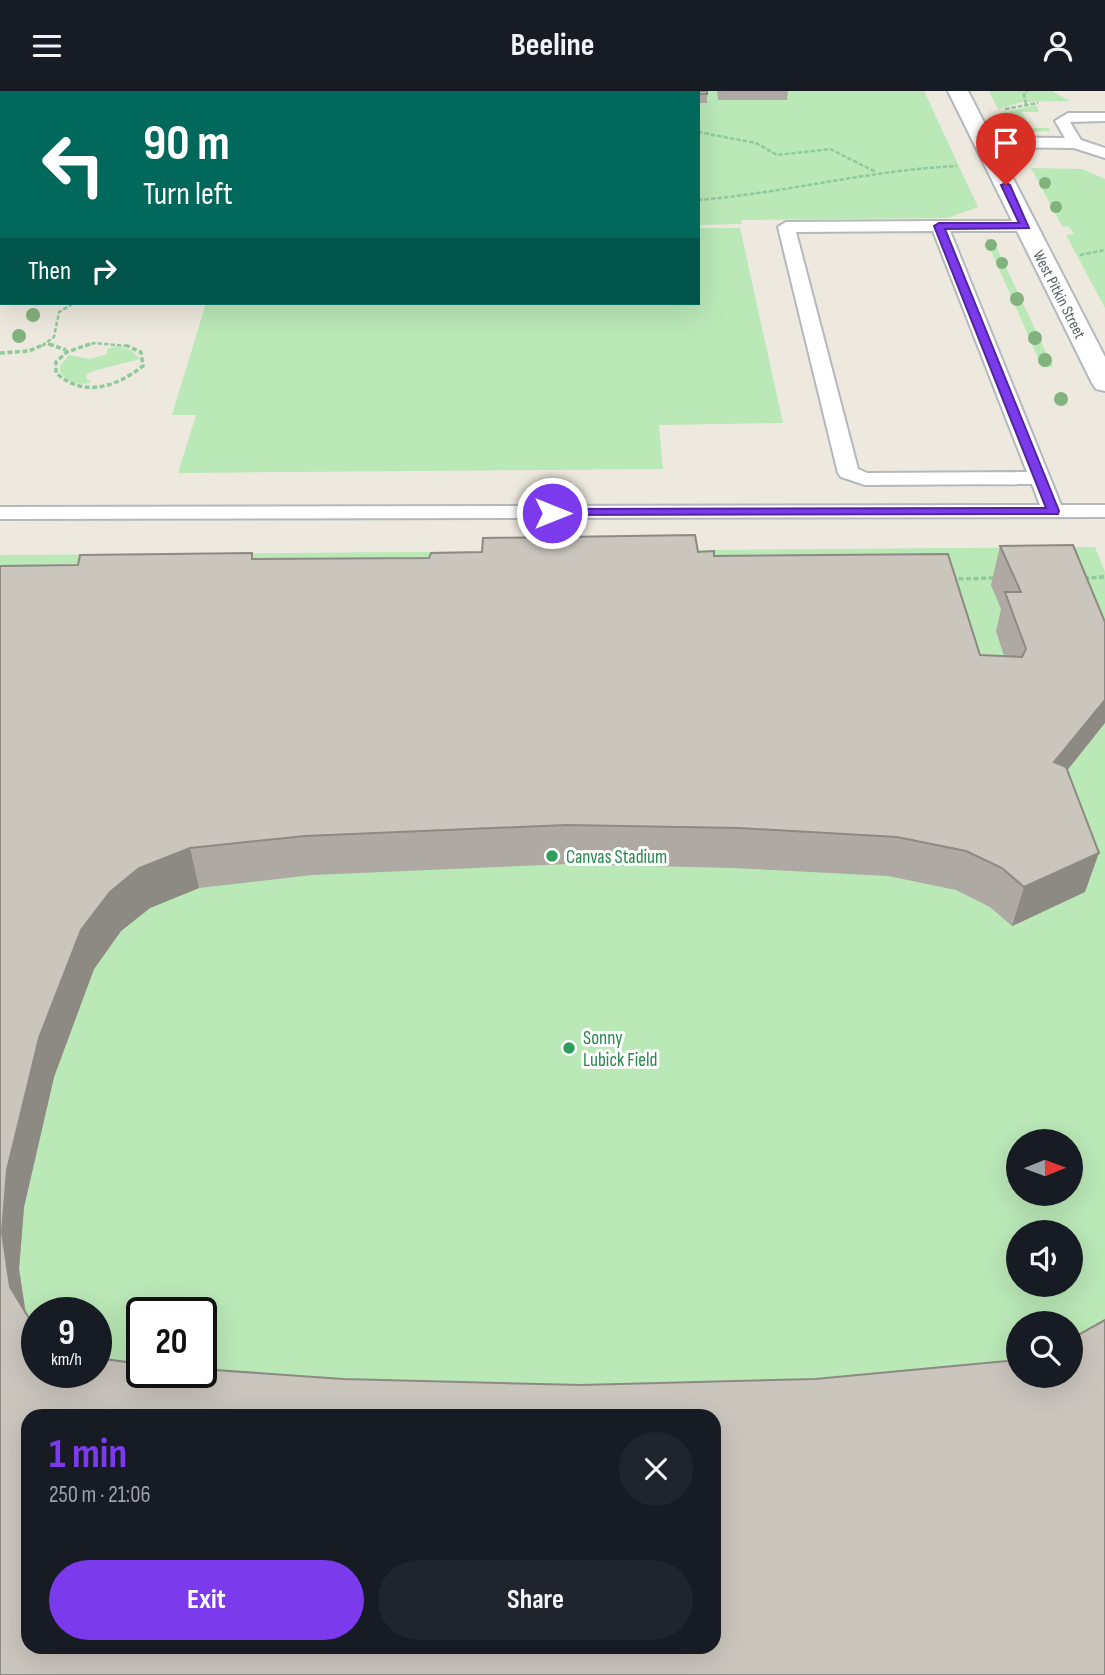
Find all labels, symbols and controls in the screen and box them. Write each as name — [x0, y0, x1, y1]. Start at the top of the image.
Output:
text: Beeline — [511, 26, 594, 65]
icon: menu — [28, 27, 66, 65]
icon: person — [1039, 27, 1077, 65]
pin — [976, 113, 1036, 185]
text: 90 m — [143, 115, 230, 174]
icon: left — [28, 119, 119, 210]
icon: arrive — [987, 124, 1025, 162]
text: Turn left — [143, 175, 233, 214]
street label: West Pitkin Street — [1028, 247, 1089, 342]
icon: right — [85, 252, 123, 290]
text: Then — [28, 256, 71, 287]
position arrow — [515, 476, 589, 550]
place label: Canvas Stadium — [566, 846, 667, 869]
marker: Canvas Stadium — [544, 848, 560, 864]
place label: Sonny Lubick Field — [583, 1027, 657, 1072]
marker: Sonny Lubick Field — [561, 1040, 577, 1056]
north arrow — [1006, 1129, 1083, 1206]
map controls — [1006, 1129, 1083, 1388]
button: sound — [1006, 1220, 1083, 1297]
speed limit sign: 20 — [126, 1297, 217, 1388]
button: search — [1006, 1311, 1083, 1388]
text: 9 — [58, 1312, 75, 1355]
text: km/h — [51, 1349, 82, 1370]
text: 1 min — [49, 1429, 127, 1480]
button: close — [619, 1432, 693, 1506]
text: 250 m · 21:06 — [49, 1481, 151, 1509]
button: Exit — [49, 1560, 364, 1640]
button: Share — [378, 1560, 693, 1640]

